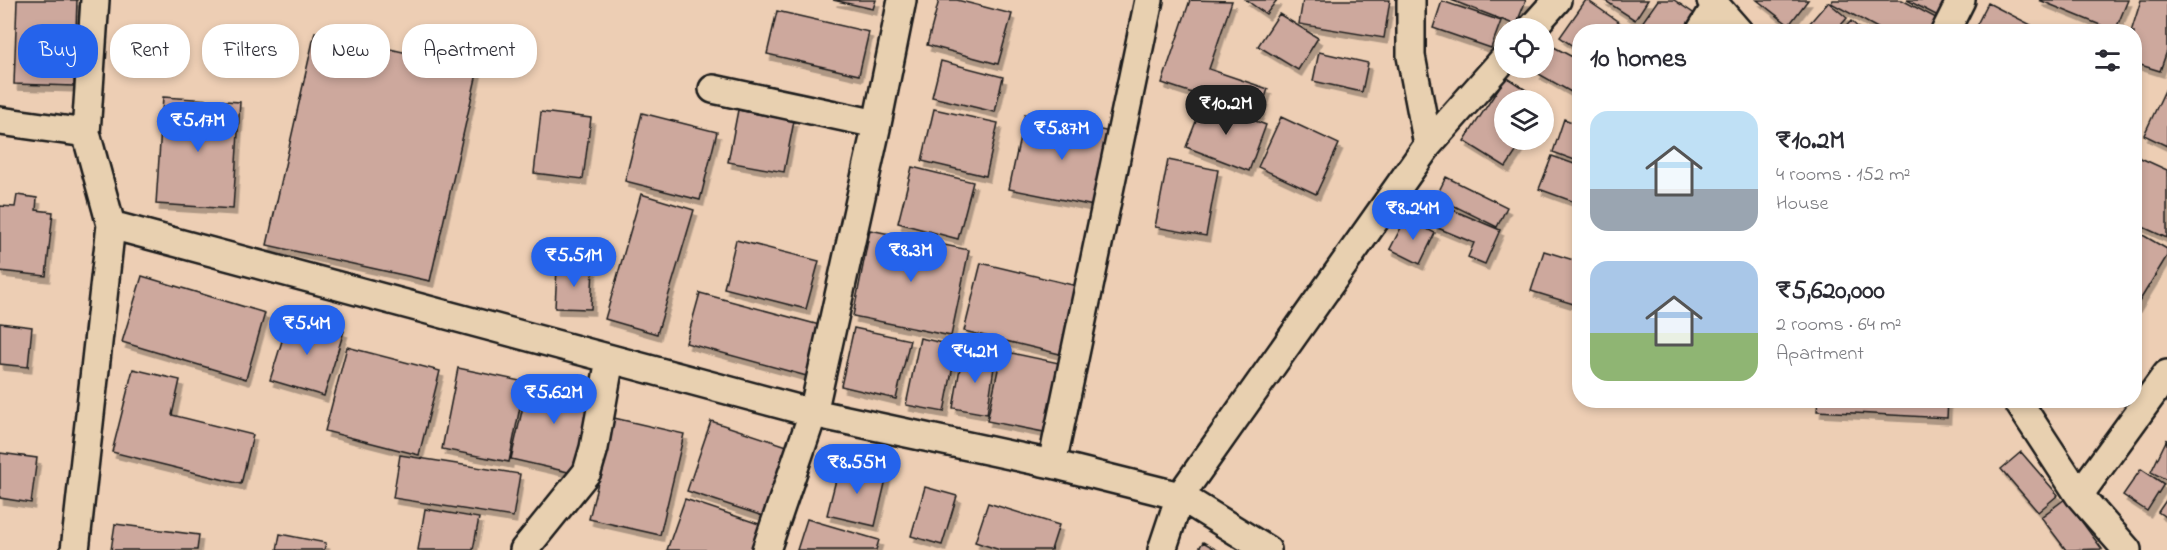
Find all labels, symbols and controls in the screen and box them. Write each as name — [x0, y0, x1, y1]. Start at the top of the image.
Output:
map controls — [1494, 18, 1554, 150]
button: locate — [1494, 18, 1554, 78]
chip: Buy — [18, 24, 98, 78]
chip: Rent — [110, 24, 190, 78]
chip: Filters — [202, 24, 299, 78]
chip: New — [311, 24, 390, 78]
chip: Apartment — [402, 24, 537, 78]
text: 10 homes — [1590, 41, 1687, 79]
icon: filters — [2091, 44, 2124, 77]
pin: ₹10.2M — [1177, 85, 1275, 136]
text: ₹10.2M — [1199, 90, 1253, 119]
button: layers — [1494, 90, 1554, 150]
pin: ₹5.17M — [149, 102, 247, 153]
text: ₹5.17M — [171, 107, 225, 136]
pin: ₹5.87M — [1013, 110, 1111, 161]
text: ₹5.87M — [1034, 115, 1090, 144]
text: ₹10.2M — [1776, 123, 1845, 161]
icon: home — [1638, 135, 1710, 207]
text: 4 rooms · 152 m² — [1776, 161, 1910, 190]
pin: ₹8.24M — [1364, 190, 1462, 241]
text: House — [1776, 190, 1829, 219]
text: ₹8.24M — [1386, 195, 1440, 224]
pin: ₹8.3M — [869, 232, 953, 283]
pin: ₹5.51M — [525, 237, 623, 288]
text: ₹8.3M — [889, 237, 933, 266]
text: ₹5.51M — [545, 242, 603, 271]
text: ₹5,620,000 — [1776, 273, 1885, 311]
icon: home — [1638, 285, 1710, 357]
pin: ₹5.4M — [265, 305, 349, 356]
text: ₹5.4M — [283, 310, 331, 339]
text: 2 rooms · 64 m² — [1776, 311, 1901, 340]
pin: ₹4.2M — [933, 333, 1017, 384]
text: ₹4.2M — [952, 338, 998, 367]
text: Apartment — [1776, 340, 1864, 369]
pin: ₹5.62M — [505, 374, 603, 425]
text: ₹5.62M — [525, 379, 583, 408]
pin: ₹8.55M — [808, 444, 906, 495]
text: ₹8.55M — [828, 449, 886, 478]

